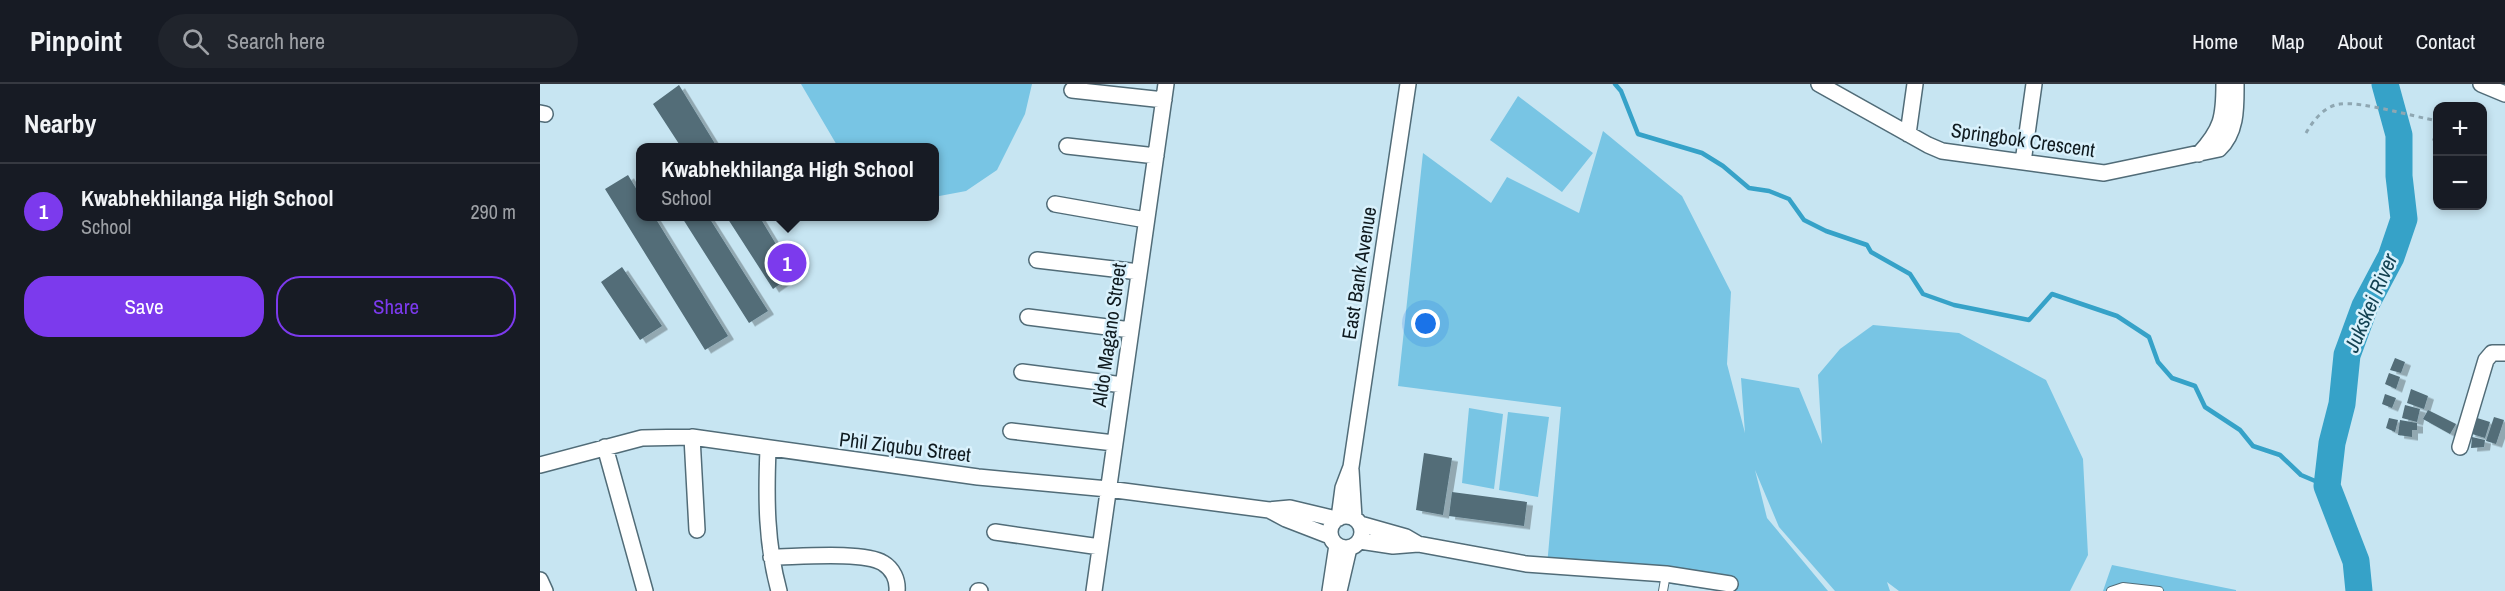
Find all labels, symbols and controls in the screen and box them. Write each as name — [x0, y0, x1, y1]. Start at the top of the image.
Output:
search box — [158, 14, 578, 68]
text: Pinpoint — [30, 22, 122, 60]
icon: search — [179, 25, 212, 58]
text: Search here — [227, 26, 325, 56]
text: Home — [2192, 27, 2238, 56]
text: Map — [2271, 27, 2305, 56]
text: About — [2338, 27, 2383, 56]
text: Contact — [2416, 27, 2475, 56]
map controls — [2433, 102, 2487, 210]
button: + — [2433, 102, 2487, 156]
text: Nearby — [24, 106, 96, 141]
street label: Springbok Crescent — [1949, 116, 2097, 163]
popup — [636, 143, 939, 221]
text: Kwabhekhilanga High School — [661, 154, 914, 184]
button: − — [2433, 156, 2487, 210]
text: Kwabhekhilanga High School — [81, 183, 334, 213]
text: School — [661, 184, 711, 211]
text: 1 — [39, 198, 48, 225]
text: 290 m — [470, 198, 516, 225]
street label: East Bank Avenue — [1335, 205, 1382, 341]
text: School — [81, 213, 131, 240]
pin: 1 — [768, 240, 806, 285]
water label: Jukskei River — [2336, 248, 2405, 357]
street label: Aldo Magano Street — [1085, 261, 1132, 410]
button: Save — [24, 276, 264, 337]
button: Share — [276, 276, 516, 337]
your location — [1411, 309, 1440, 338]
street label: Phil Ziqubu Street — [838, 425, 973, 468]

